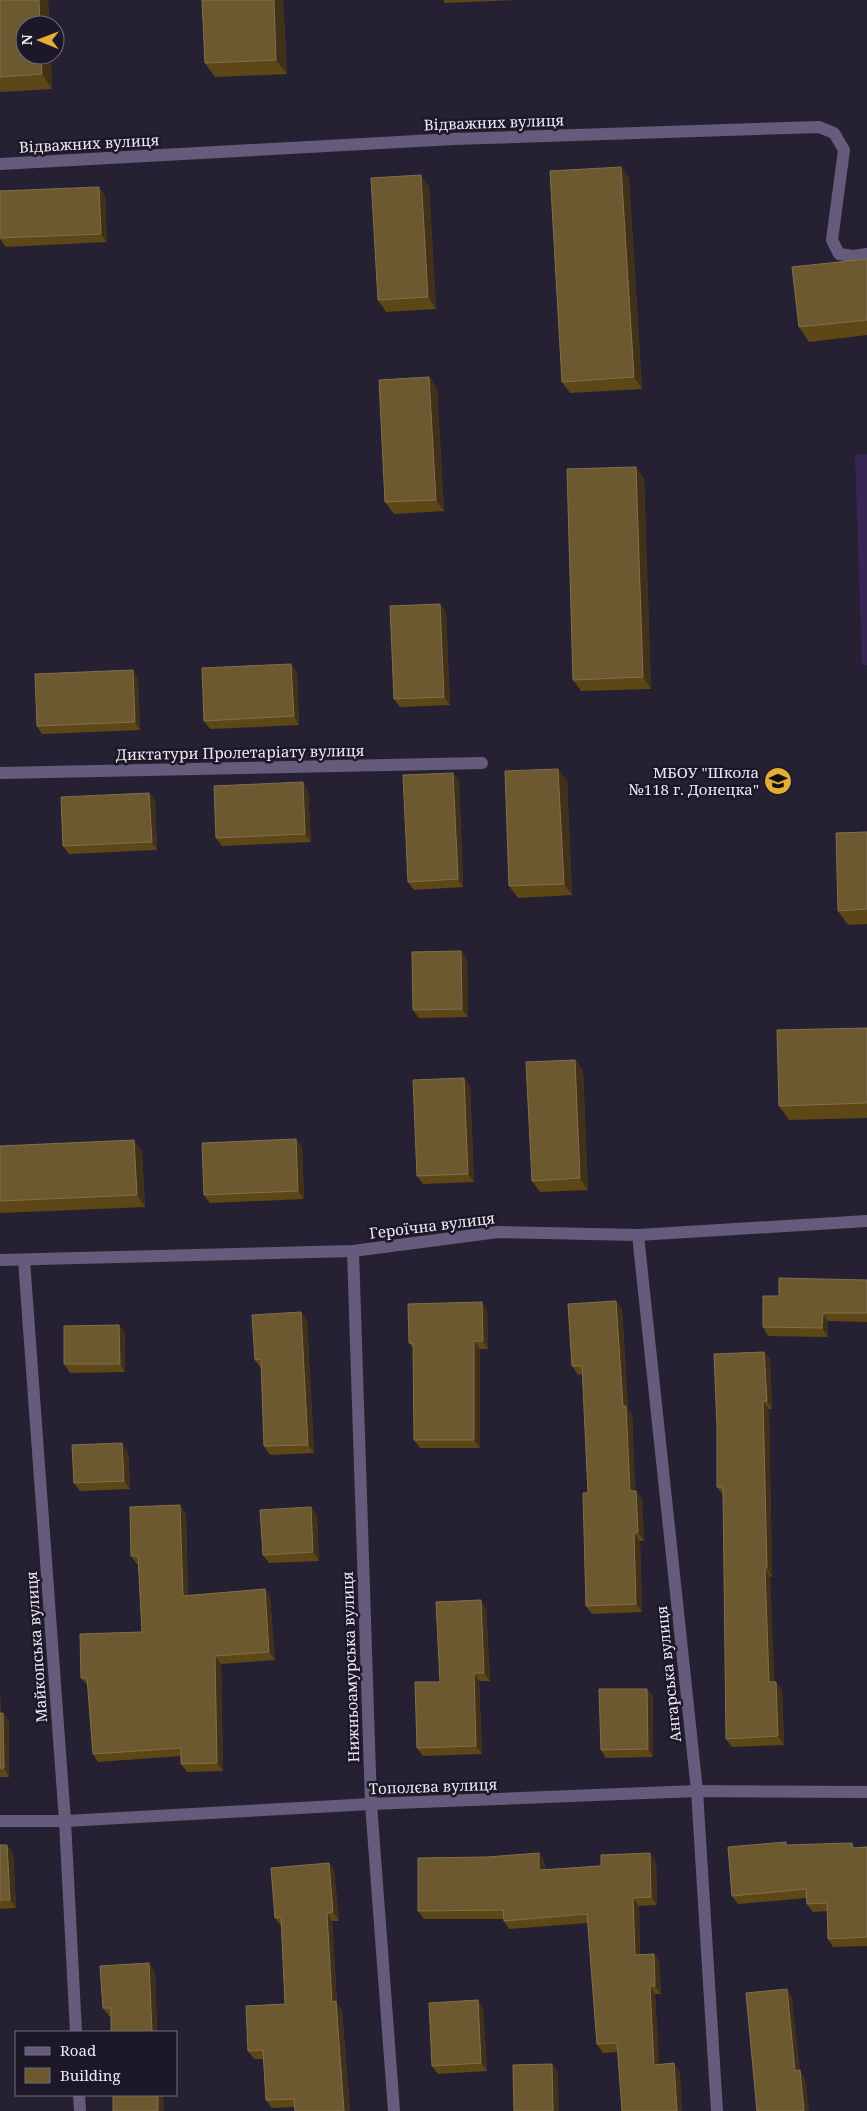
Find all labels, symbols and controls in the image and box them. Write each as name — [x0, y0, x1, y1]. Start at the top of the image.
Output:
north arrow — [15, 15, 65, 65]
text: N — [17, 34, 36, 45]
street label: Відважних вулиця — [423, 110, 565, 134]
street label: Відважних вулиця — [18, 129, 160, 157]
street label: Диктатури Пролетаріату вулиця — [115, 740, 365, 764]
place label: МБОУ "Школа №118 г. Донецка" — [628, 762, 759, 799]
school or university icon: МБОУ "Школа №118 г. Донецка" — [763, 766, 793, 796]
street label: Героїчна вулиця — [368, 1207, 496, 1243]
street label: Майкопська вулиця — [21, 1571, 51, 1723]
street label: Нижньоамурська вулиця — [337, 1571, 363, 1763]
street label: Ангарська вулиця — [651, 1605, 685, 1743]
street label: Тополєва вулиця — [368, 1774, 498, 1798]
legend — [15, 2031, 178, 2096]
text: Road — [60, 2040, 96, 2060]
text: Building — [60, 2065, 121, 2085]

